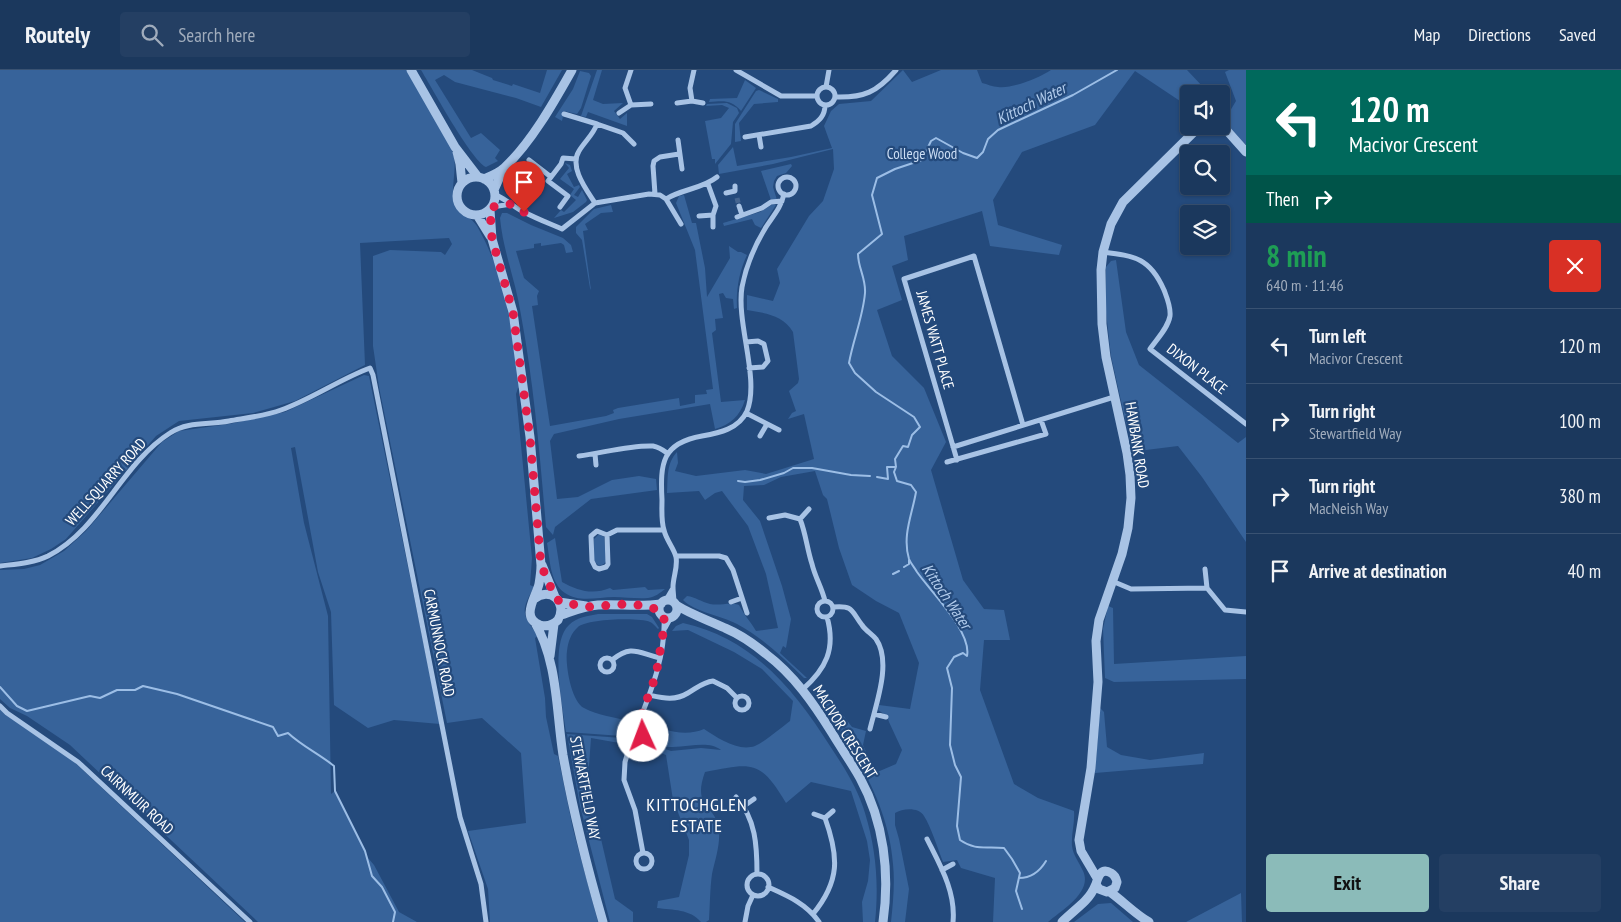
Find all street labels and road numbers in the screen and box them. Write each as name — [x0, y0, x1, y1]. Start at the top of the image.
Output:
street label: JAMES WATT PLACE — [912, 287, 959, 391]
street label: DIXON PLACE — [1163, 339, 1231, 398]
street label: HAWBANK ROAD — [1121, 400, 1154, 489]
street label: WELLSQUARRY ROAD — [61, 434, 150, 530]
street label: CARMUNNOCK ROAD — [420, 587, 459, 698]
street label: MACIVOR CRESCENT — [809, 681, 882, 782]
street label: STEWARTFIELD WAY — [566, 734, 605, 842]
street label: CAIRNMUIR ROAD — [97, 761, 178, 838]

